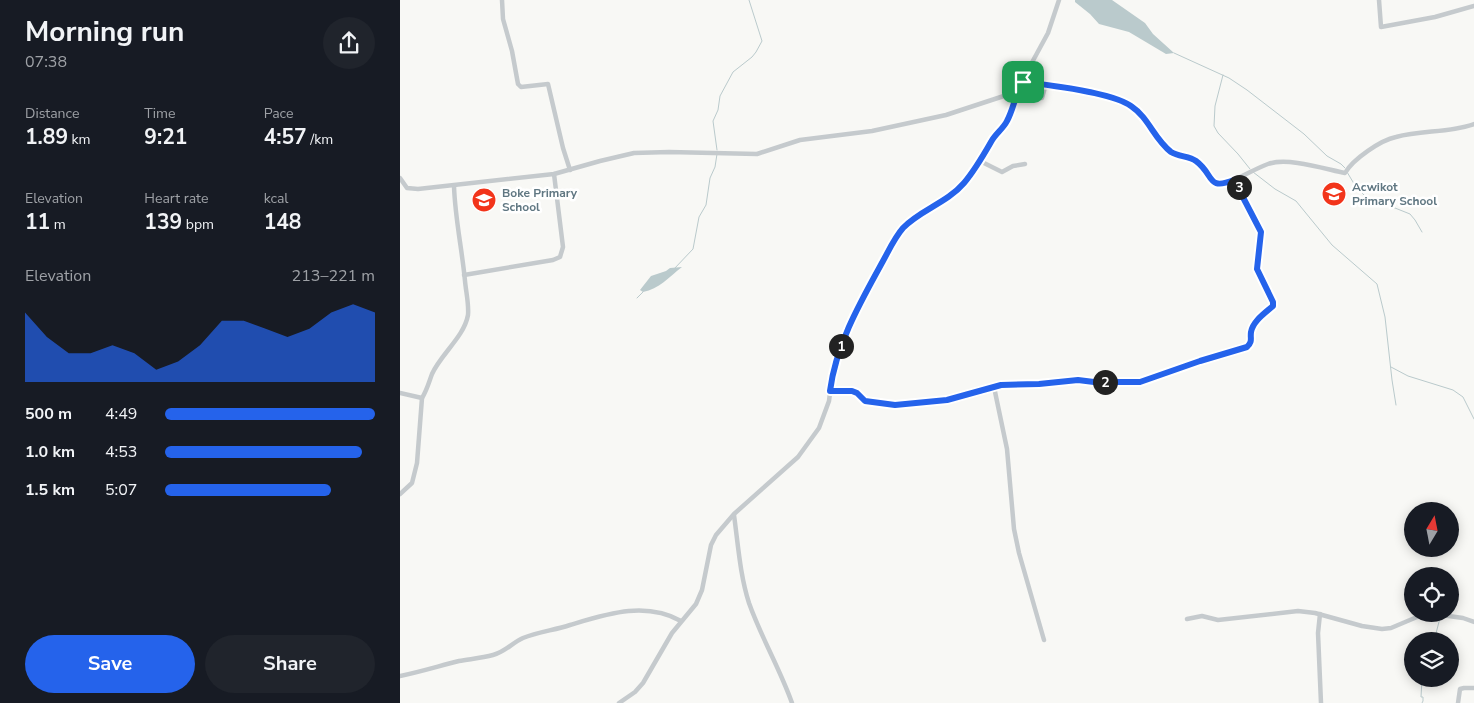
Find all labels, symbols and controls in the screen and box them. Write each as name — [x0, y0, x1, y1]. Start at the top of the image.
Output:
text: Morning run — [25, 13, 184, 51]
button: share — [323, 17, 375, 69]
text: 07:38 — [25, 51, 67, 73]
pin — [1002, 61, 1044, 103]
icon: arrive — [1009, 68, 1037, 96]
text: Distance — [25, 104, 79, 123]
text: Time — [144, 104, 175, 123]
text: Pace — [264, 104, 293, 123]
text: 1.89 — [25, 123, 68, 151]
text: 9:21 — [144, 123, 187, 151]
text: 4:57 — [264, 123, 307, 151]
text: km — [68, 130, 91, 149]
text: /km — [307, 130, 333, 149]
pin: 3 — [1226, 174, 1252, 200]
text: 3 — [1235, 178, 1244, 197]
place label: Acwikot Primary School — [1352, 179, 1437, 209]
school or university icon: Acwikot Primary School — [1321, 181, 1347, 207]
place label: Boke Primary School — [502, 185, 578, 215]
school or university icon: Boke Primary School — [471, 187, 497, 213]
text: Elevation — [25, 189, 83, 208]
text: Heart rate — [144, 189, 208, 208]
text: kcal — [264, 189, 288, 208]
text: 11 — [25, 208, 50, 236]
text: 139 — [144, 208, 182, 236]
text: 148 — [264, 208, 301, 236]
text: m — [50, 215, 66, 234]
text: bpm — [182, 215, 214, 234]
text: Elevation — [25, 265, 91, 287]
text: 213–221 m — [292, 265, 375, 287]
pin: 1 — [828, 334, 854, 358]
text: 1 — [837, 337, 846, 356]
pin: 2 — [1092, 370, 1118, 394]
text: 2 — [1101, 373, 1110, 392]
text: 500 m — [25, 403, 72, 425]
text: 4:49 — [105, 403, 137, 425]
text: 1.0 km — [25, 441, 75, 463]
text: 4:53 — [105, 441, 137, 463]
text: 1.5 km — [25, 479, 75, 501]
text: 5:07 — [105, 479, 137, 501]
north arrow — [1404, 502, 1459, 558]
map controls — [1404, 502, 1459, 687]
button: locate — [1404, 567, 1459, 622]
button: layers — [1404, 632, 1459, 687]
button: Save — [25, 635, 195, 693]
button: Share — [205, 635, 375, 693]

